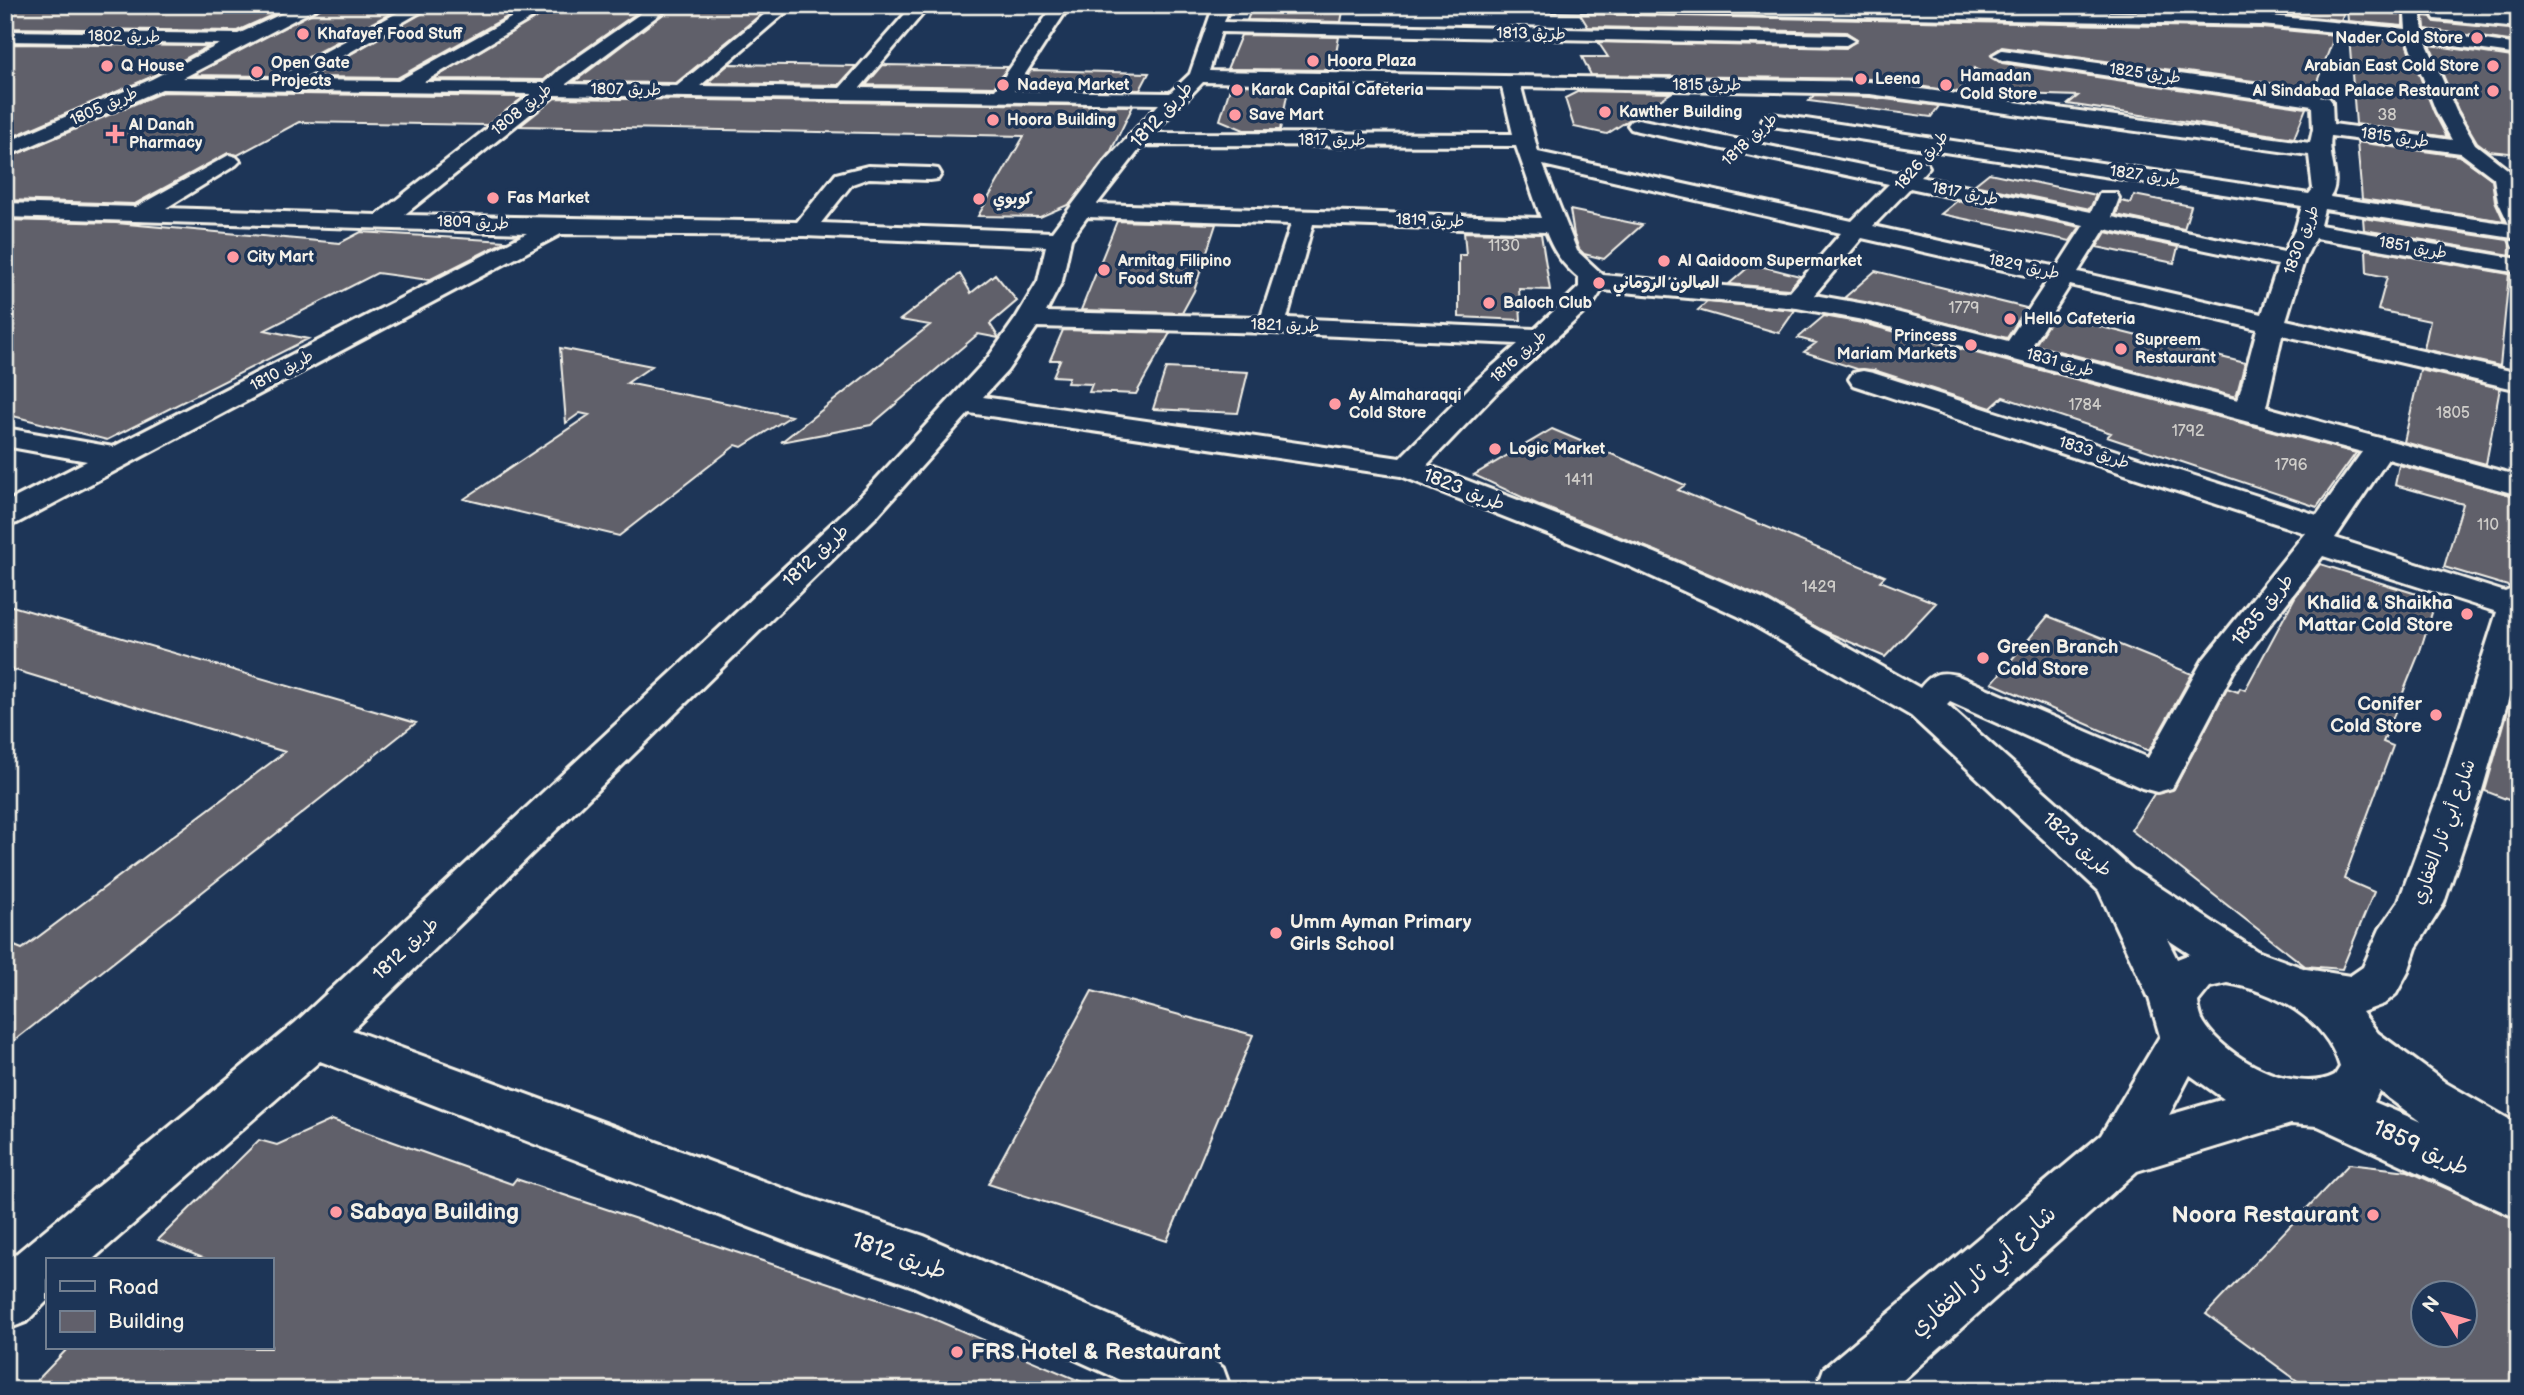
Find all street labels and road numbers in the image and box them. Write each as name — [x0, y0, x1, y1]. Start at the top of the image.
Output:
street label: طريق 1813 — [1496, 24, 1566, 44]
street label: طريق 1802 — [88, 27, 160, 47]
street label: طريق 1825 — [2108, 60, 2182, 88]
street label: طريق 1815 — [1673, 76, 1741, 95]
street label: طريق 1812 — [1126, 77, 1198, 153]
street label: طريق 1808 — [488, 80, 556, 140]
street label: طريق 1807 — [590, 80, 662, 100]
street label: طريق 1805 — [67, 84, 141, 130]
street label: طريق 1818 — [1718, 110, 1782, 170]
street label: طريق 1815 — [2360, 124, 2430, 152]
street label: طريق 1826 — [1891, 127, 1953, 195]
street label: طريق 1817 — [1298, 131, 1366, 150]
street label: طريق 1827 — [2109, 162, 2181, 190]
street label: طريق 1817 — [1930, 178, 2000, 210]
street label: طريق 1830 — [2280, 203, 2324, 277]
street label: طريق 1819 — [1395, 210, 1465, 232]
street label: طريق 1809 — [437, 212, 509, 234]
street label: طريق 1851 — [2377, 233, 2449, 263]
street label: طريق 1829 — [1987, 250, 2061, 284]
street label: طريق 1821 — [1250, 315, 1320, 337]
street label: طريق 1816 — [1487, 327, 1551, 387]
street label: طريق 1831 — [2024, 345, 2096, 381]
street label: طريق 1810 — [247, 346, 317, 396]
street label: طريق 1833 — [2056, 433, 2132, 473]
street label: طريق 1823 — [1420, 464, 1508, 516]
street label: طريق 1812 — [778, 520, 854, 592]
street label: طريق 1835 — [2227, 569, 2299, 651]
street label: شارع أبي ثار الغفاري — [2407, 756, 2485, 909]
street label: طريق 1823 — [2037, 808, 2117, 882]
street label: طريق 1812 — [368, 913, 444, 985]
street label: طريق 1859 — [2368, 1113, 2474, 1183]
street label: شارع أبي ثار الغفاري — [1903, 1199, 2066, 1347]
street label: طريق 1812 — [848, 1226, 950, 1286]

